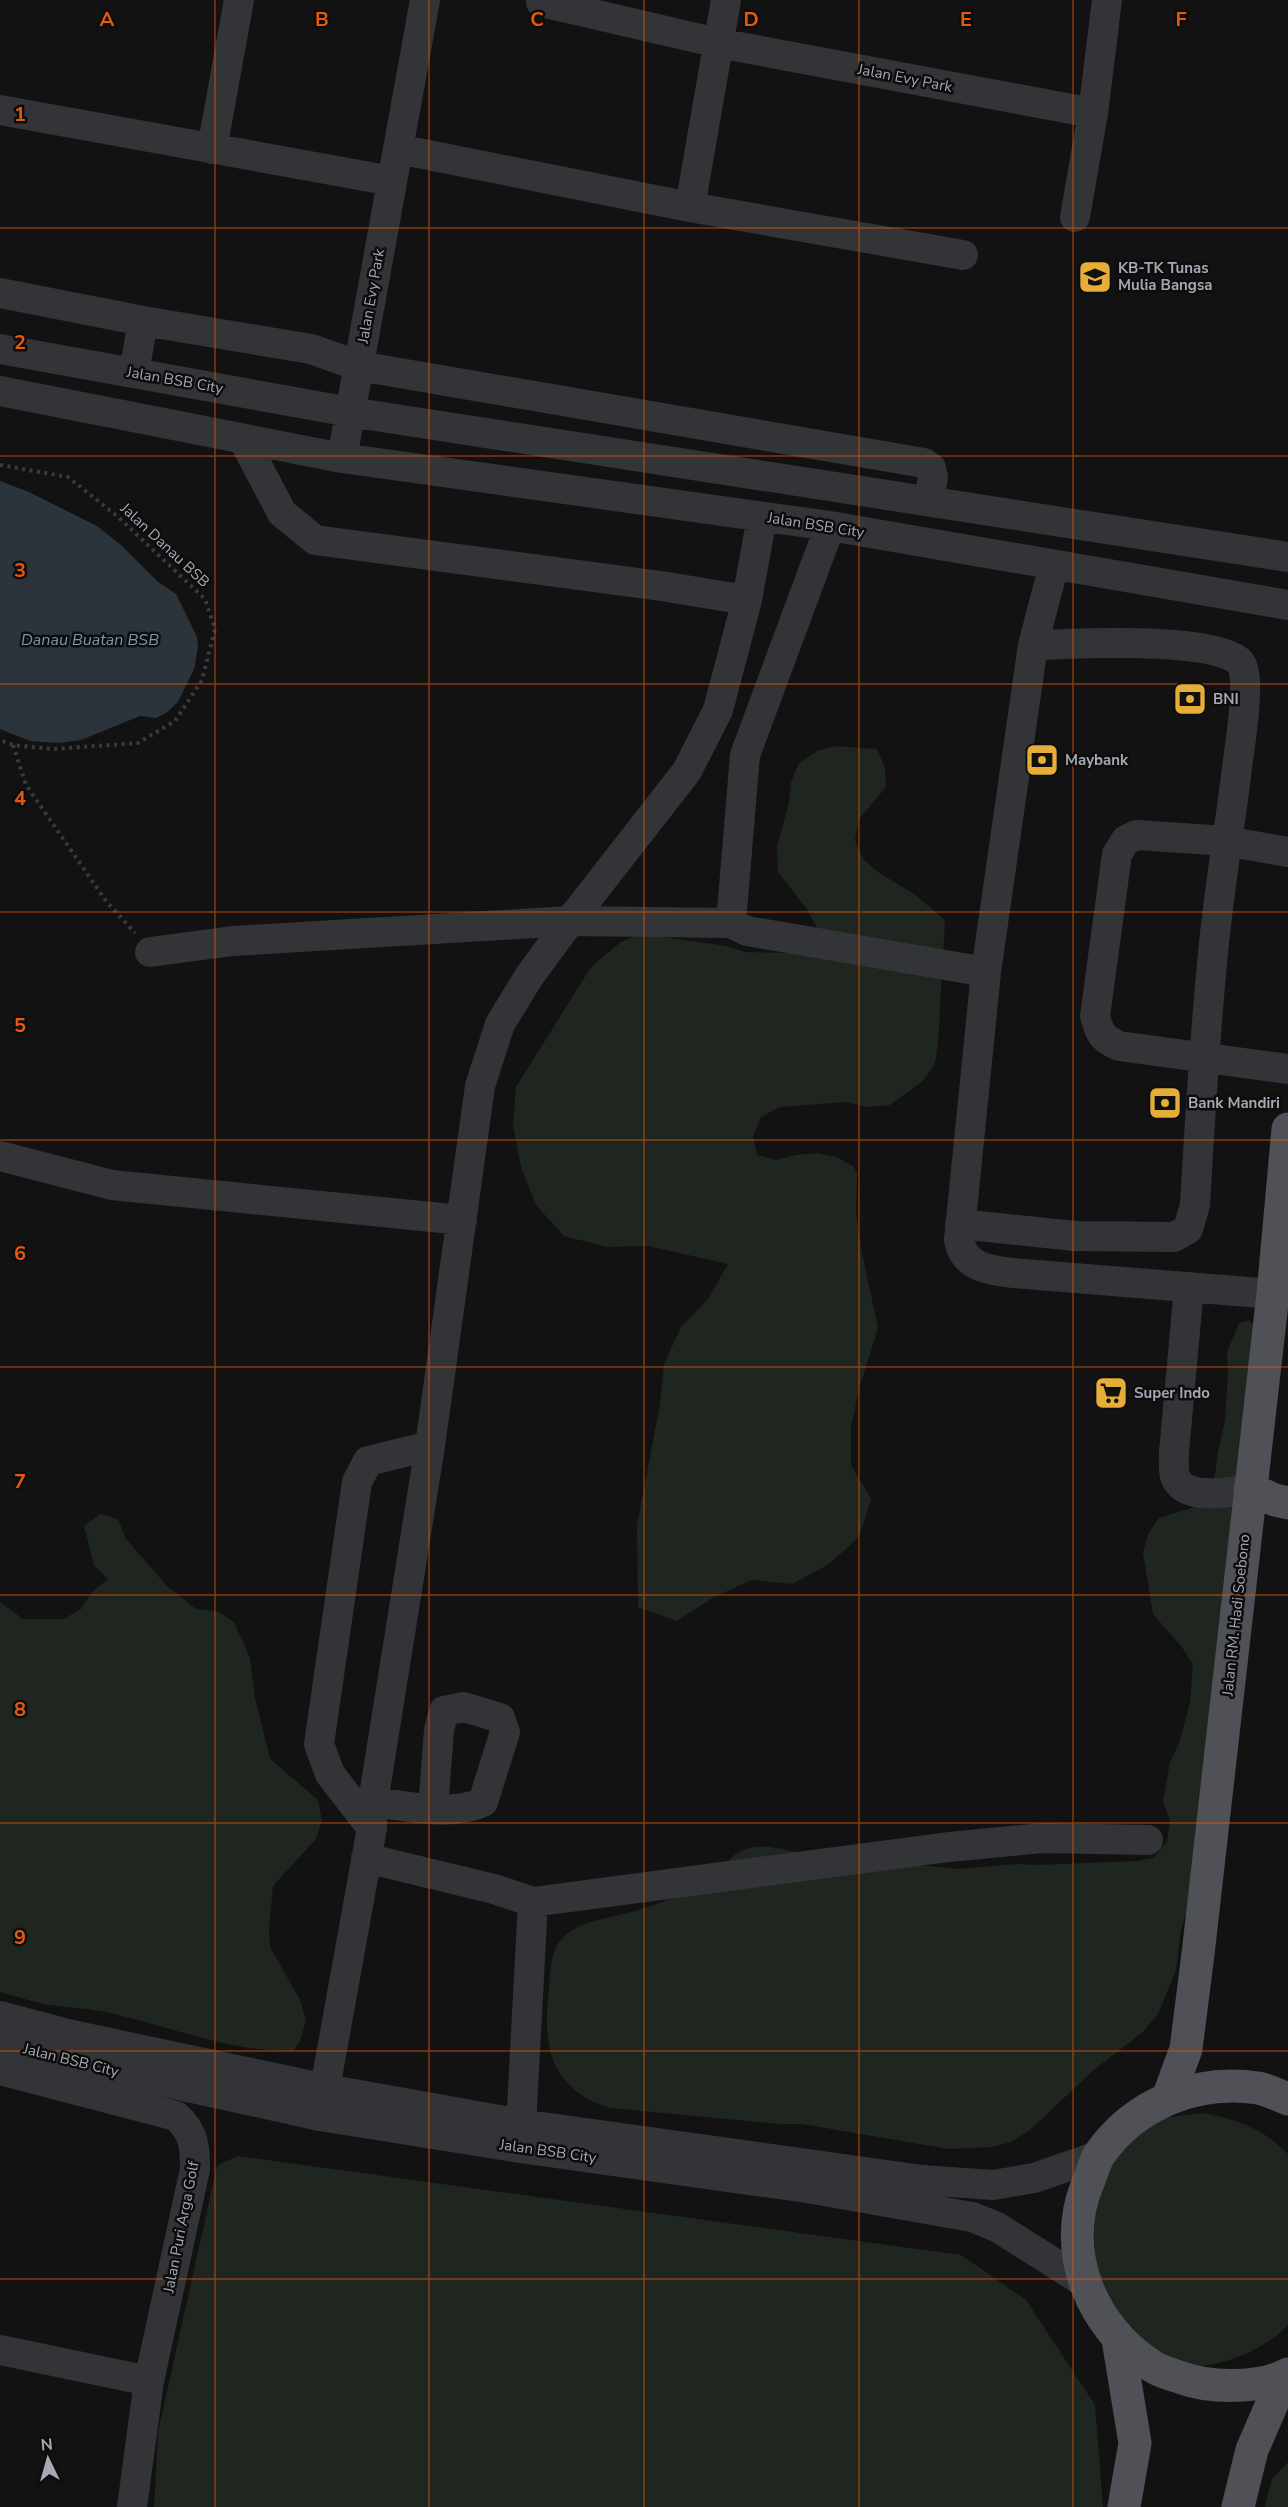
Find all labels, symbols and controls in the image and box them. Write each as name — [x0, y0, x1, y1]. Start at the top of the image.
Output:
text: A — [100, 6, 115, 33]
text: B — [315, 6, 329, 33]
text: C — [530, 6, 544, 33]
text: D — [743, 6, 759, 33]
text: E — [960, 6, 972, 33]
text: F — [1175, 6, 1187, 33]
street label: Jalan Evy Park — [855, 59, 954, 97]
text: 1 — [14, 101, 26, 128]
street label: Jalan Evy Park — [353, 247, 389, 346]
place label: KB-TK Tunas Mulia Bangsa — [1118, 258, 1212, 295]
school or university icon: KB-TK Tunas Mulia Bangsa — [1077, 259, 1113, 295]
text: 2 — [14, 329, 26, 356]
street label: Jalan BSB City — [124, 362, 225, 398]
street label: Jalan Danau BSB — [115, 498, 214, 591]
street label: Jalan BSB City — [765, 507, 866, 543]
text: 3 — [14, 557, 26, 584]
water label: Danau Buatan BSB — [21, 629, 159, 651]
bank icon: BNI — [1172, 681, 1208, 717]
place label: BNI — [1213, 689, 1239, 709]
bank icon: Maybank — [1024, 742, 1060, 778]
place label: Maybank — [1065, 750, 1129, 770]
text: 4 — [14, 785, 26, 812]
text: 5 — [14, 1012, 26, 1039]
bank icon: Bank Mandiri — [1147, 1085, 1183, 1121]
place label: Bank Mandiri — [1188, 1093, 1280, 1113]
text: 6 — [14, 1240, 26, 1267]
supermarket icon: Super Indo — [1093, 1375, 1129, 1411]
place label: Super Indo — [1134, 1383, 1210, 1403]
text: 7 — [14, 1468, 26, 1495]
street label: Jalan RM. Hadi Soebono — [1217, 1533, 1254, 1698]
text: 8 — [14, 1696, 26, 1723]
text: 9 — [14, 1924, 26, 1951]
street label: Jalan BSB City — [20, 2038, 121, 2082]
street label: Jalan BSB City — [497, 2134, 598, 2168]
street label: Jalan Puri Arga Golf — [158, 2159, 204, 2295]
north arrow — [18, 2429, 78, 2489]
text: N — [40, 2434, 54, 2457]

